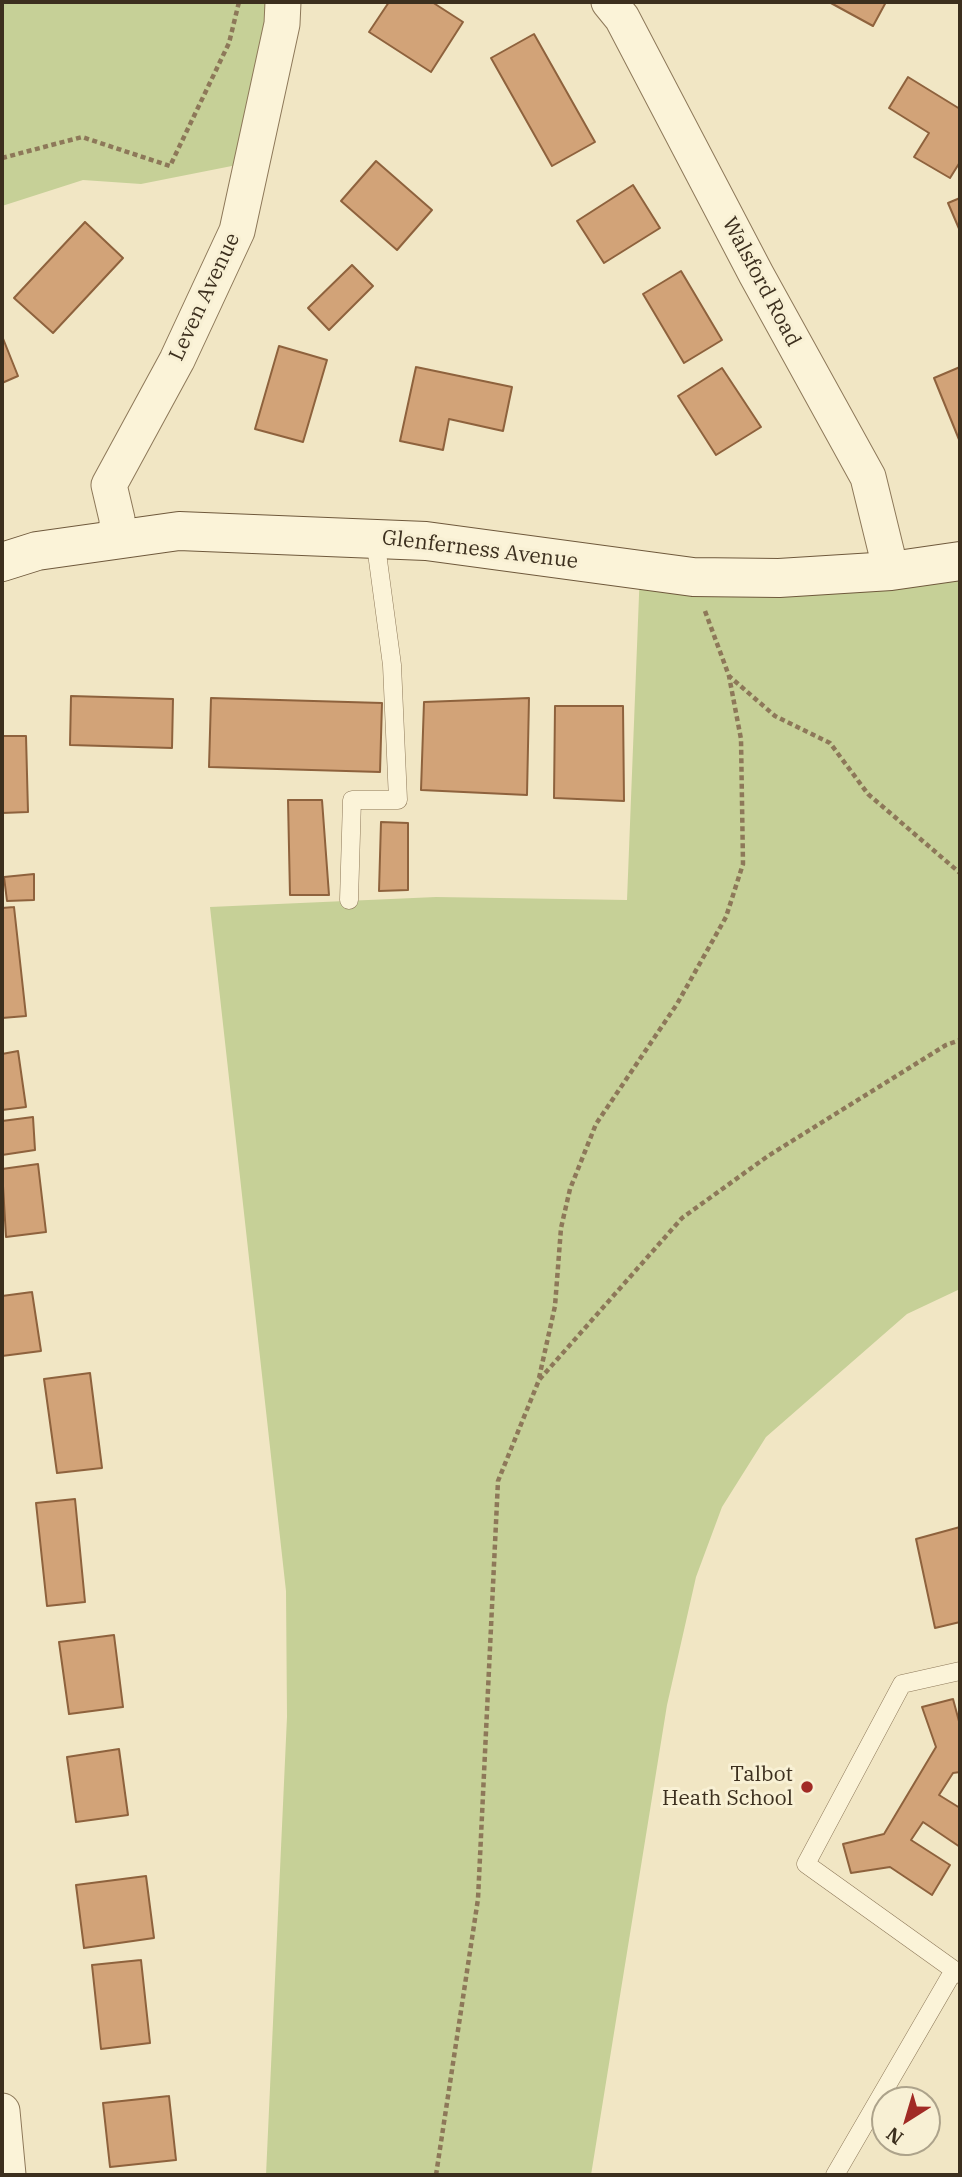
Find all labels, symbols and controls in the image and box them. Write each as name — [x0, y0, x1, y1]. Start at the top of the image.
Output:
street label: Walsford Road — [716, 213, 806, 351]
street label: Leven Avenue — [164, 229, 246, 365]
street label: Glenferness Avenue — [380, 525, 580, 575]
place label: Talbot Heath School — [662, 1762, 793, 1812]
marker: Talbot Heath School — [799, 1779, 815, 1795]
north arrow — [871, 2086, 941, 2156]
text: N — [881, 2122, 908, 2150]

